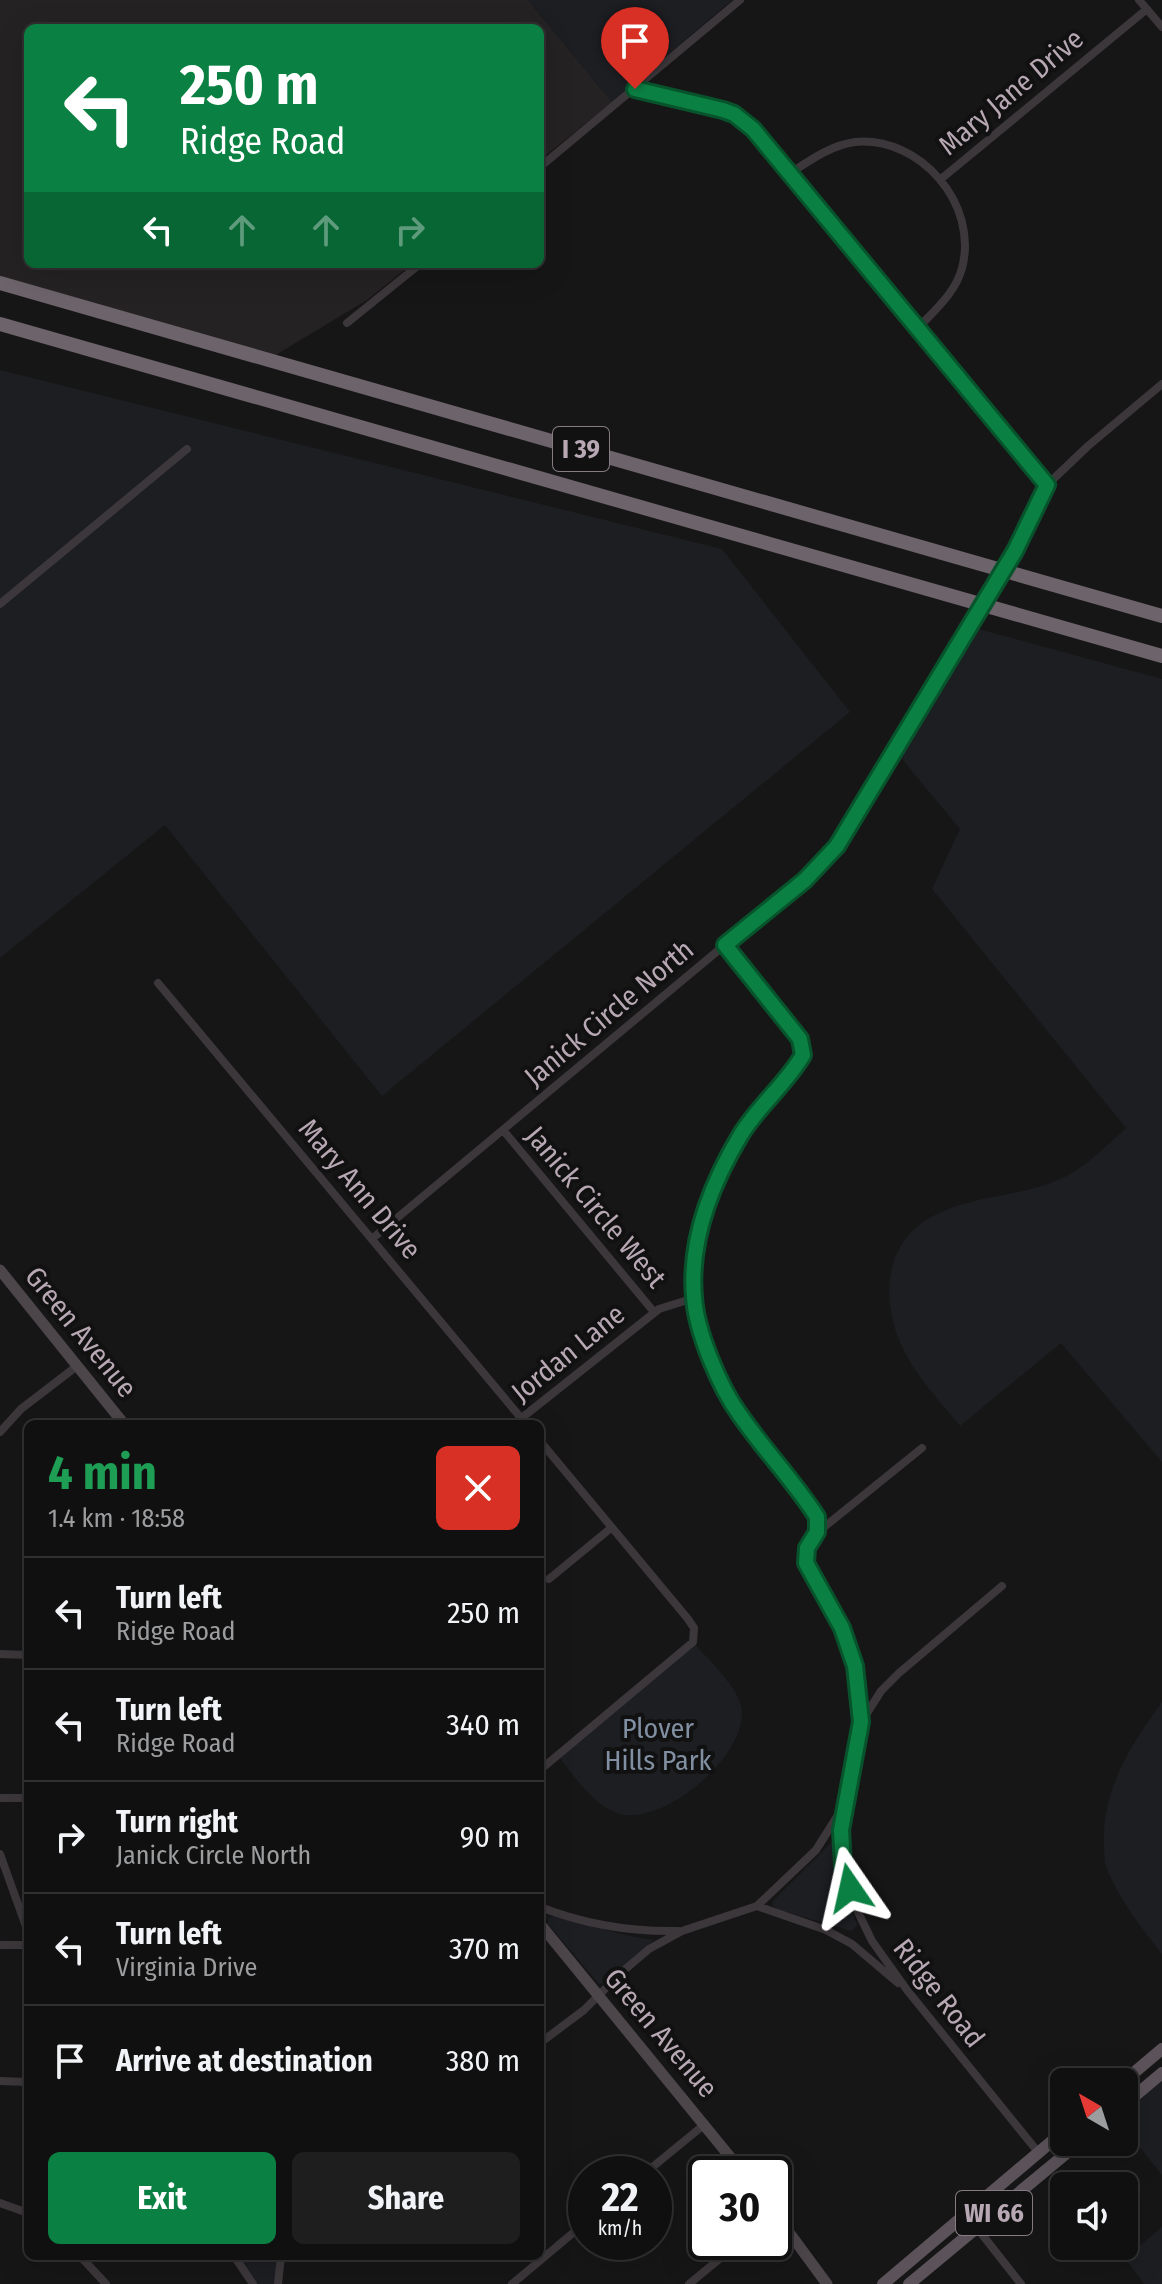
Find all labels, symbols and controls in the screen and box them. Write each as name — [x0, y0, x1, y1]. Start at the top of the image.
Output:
pin — [601, 7, 669, 89]
icon: arrive — [613, 19, 657, 63]
street label: Mary Jane Drive — [932, 22, 1090, 162]
text: 250 m — [180, 52, 318, 119]
icon: left — [48, 56, 152, 160]
text: Ridge Road — [180, 120, 345, 164]
icon: left — [136, 208, 180, 252]
icon: ahead — [220, 208, 264, 252]
icon: ahead — [304, 208, 348, 252]
icon: right — [388, 208, 432, 252]
road number: I 39 — [553, 427, 609, 471]
street label: Janick Circle North — [518, 933, 700, 1093]
street label: Mary Ann Drive — [292, 1112, 428, 1266]
street label: Janick Circle West — [519, 1120, 674, 1295]
street label: Green Avenue — [18, 1260, 144, 1404]
street label: Jordan Lane — [505, 1297, 631, 1409]
text: 4 min — [48, 1444, 157, 1502]
button: close — [436, 1446, 520, 1530]
text: 1.4 km · 18:58 — [48, 1503, 185, 1534]
text: Turn left — [116, 1580, 222, 1616]
icon: left — [48, 1591, 92, 1635]
text: 250 m — [447, 1595, 520, 1631]
text: Ridge Road — [116, 1616, 235, 1647]
text: Turn left — [116, 1692, 222, 1728]
icon: left — [48, 1703, 92, 1747]
text: 340 m — [446, 1707, 520, 1743]
park label: Plover Hills Park — [604, 1712, 712, 1777]
text: Ridge Road — [116, 1728, 235, 1759]
text: Turn right — [116, 1804, 238, 1840]
icon: right — [48, 1815, 92, 1859]
text: 90 m — [460, 1819, 520, 1855]
text: Janick Circle North — [116, 1840, 311, 1871]
position arrow — [808, 1846, 892, 1930]
text: Turn left — [116, 1916, 222, 1952]
icon: left — [48, 1927, 92, 1971]
text: 370 m — [449, 1931, 520, 1967]
street label: Ridge Road — [886, 1932, 992, 2054]
text: Virginia Drive — [116, 1952, 257, 1983]
street label: Green Avenue — [598, 1962, 724, 2104]
icon: arrive — [48, 2039, 92, 2083]
text: Arrive at destination — [116, 2043, 373, 2079]
text: 380 m — [446, 2043, 520, 2079]
north arrow — [1050, 2068, 1138, 2156]
map controls — [1050, 2068, 1138, 2260]
button: Exit — [48, 2152, 276, 2244]
button: Share — [292, 2152, 520, 2244]
speed limit sign: 30 — [688, 2156, 792, 2260]
button: sound — [1050, 2172, 1138, 2260]
text: 22 — [601, 2174, 639, 2222]
road number: WI 66 — [956, 2191, 1032, 2235]
text: km/h — [598, 2216, 642, 2240]

